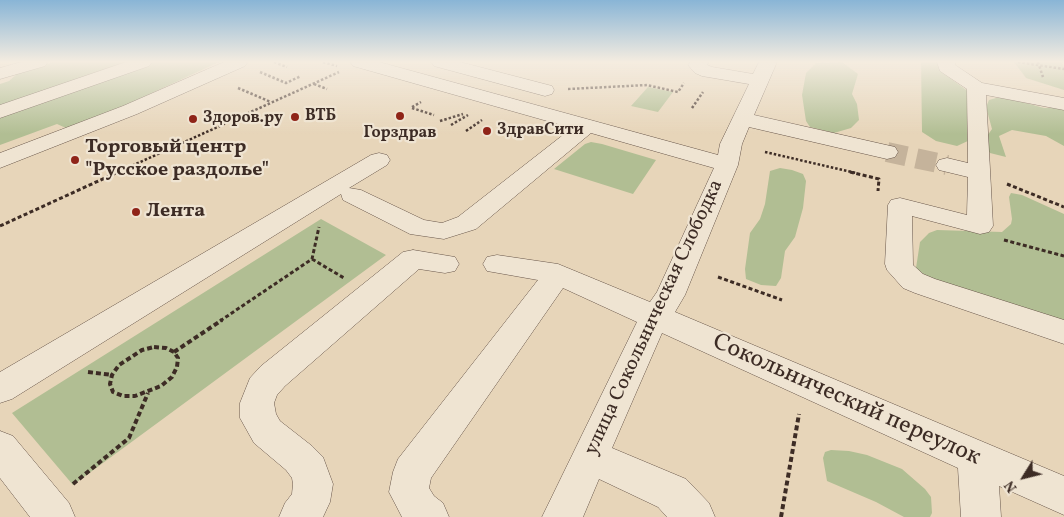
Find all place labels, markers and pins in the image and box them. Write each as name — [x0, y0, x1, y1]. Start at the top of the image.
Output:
place label: ВТБ — [305, 107, 336, 127]
place label: Здоров.ру — [203, 109, 283, 129]
marker: Горздрав — [394, 110, 406, 122]
marker: ВТБ — [289, 111, 301, 123]
marker: Здоров.ру — [187, 113, 199, 125]
place label: ЗдравСити — [497, 121, 584, 141]
place label: Горздрав — [364, 124, 436, 144]
marker: ЗдравСити — [481, 125, 493, 137]
place label: Торговый центр "Русское раздолье" — [85, 136, 269, 183]
marker: Торговый центр "Русское раздолье" — [69, 154, 81, 166]
place label: Лента — [146, 200, 205, 224]
marker: Лента — [130, 206, 142, 218]

